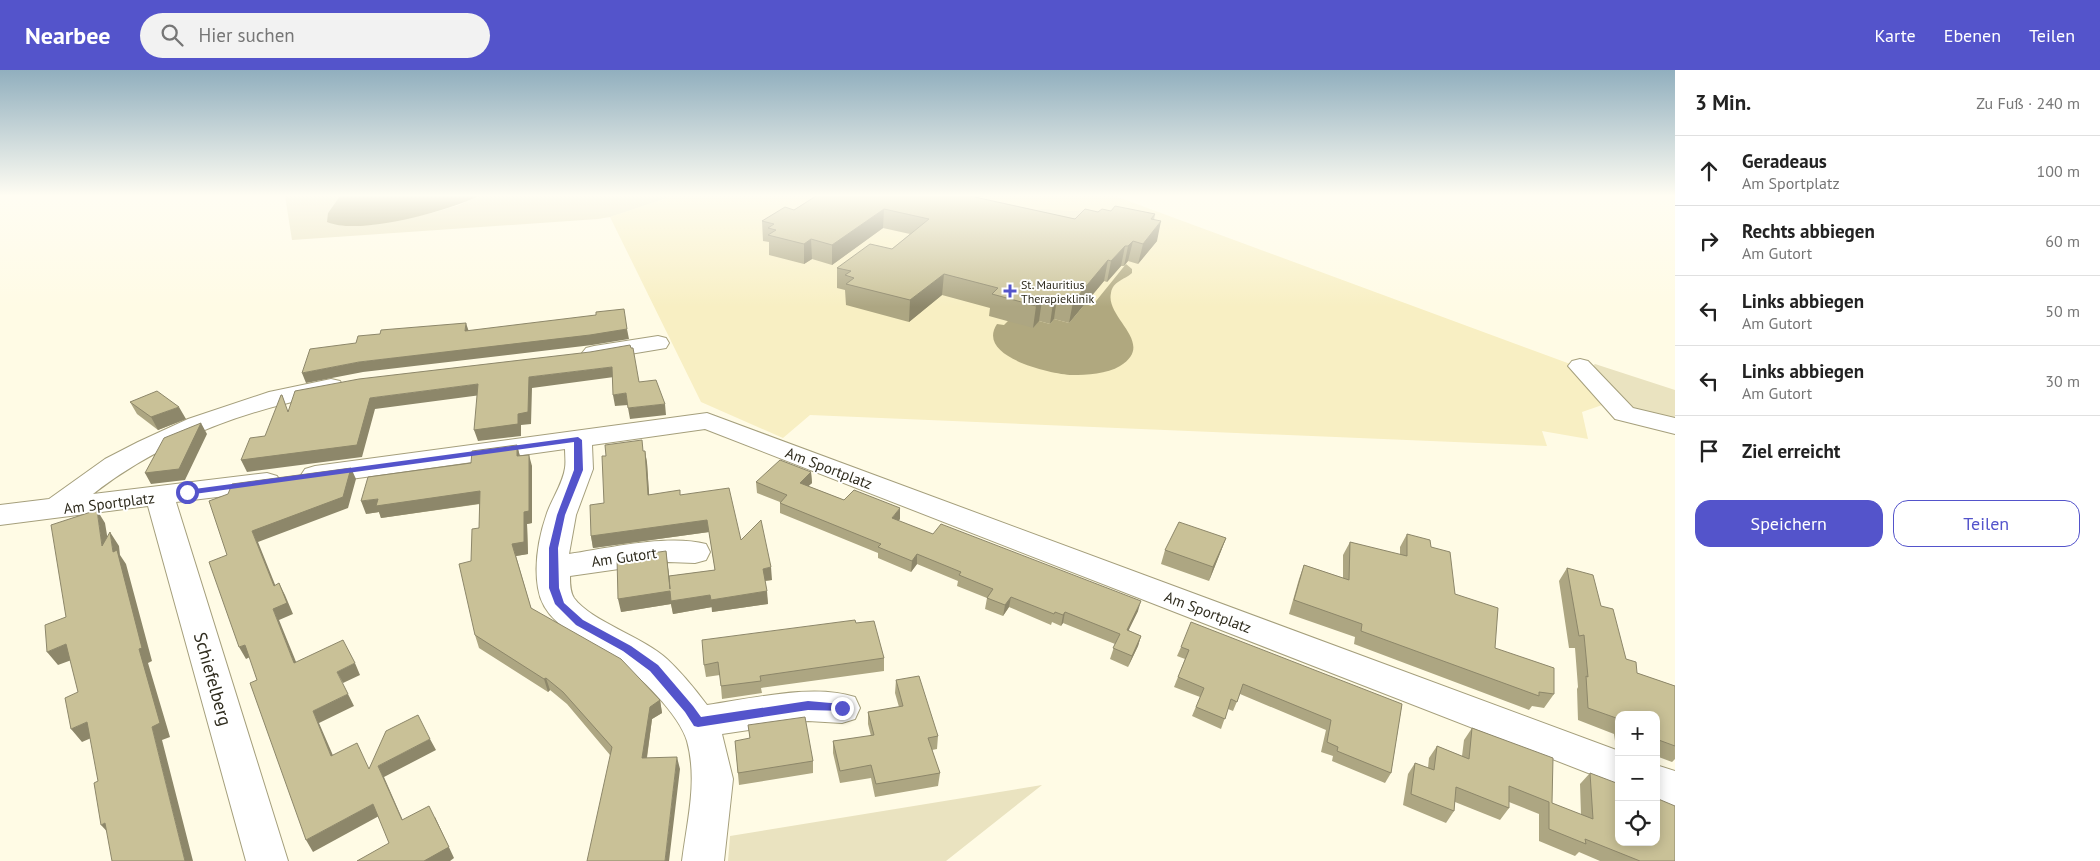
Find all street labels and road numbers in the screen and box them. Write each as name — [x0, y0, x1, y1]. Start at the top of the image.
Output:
street label: Am Sportplatz — [783, 443, 875, 493]
street label: Am Sportplatz — [62, 488, 156, 518]
street label: Am Gutort — [590, 543, 658, 571]
street label: Am Sportplatz — [1162, 587, 1254, 637]
street label: Schiefelberg — [189, 630, 237, 728]

